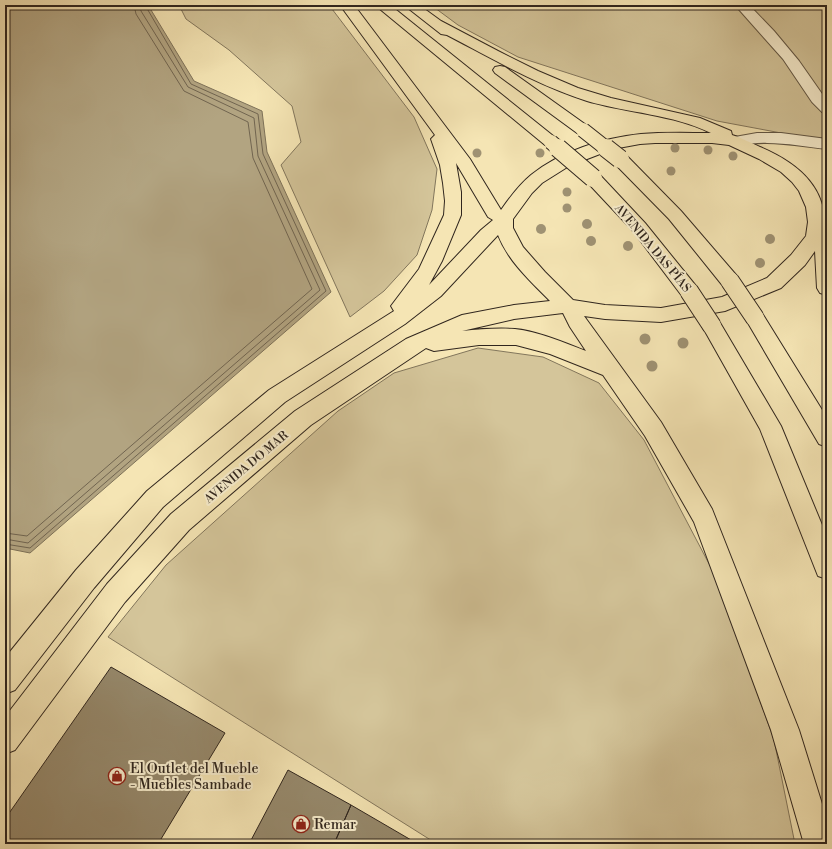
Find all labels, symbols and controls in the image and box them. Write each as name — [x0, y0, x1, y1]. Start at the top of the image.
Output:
street label: AVENIDA DAS PÍAS — [611, 199, 696, 296]
street label: AVENIDA DO MAR — [201, 427, 292, 508]
place label: El Outlet del Mueble - Muebles Sambade — [130, 760, 258, 794]
shop icon: El Outlet del Mueble - Muebles Sambade — [107, 766, 127, 786]
shop icon: Remar — [291, 814, 311, 834]
place label: Remar — [314, 816, 356, 834]

